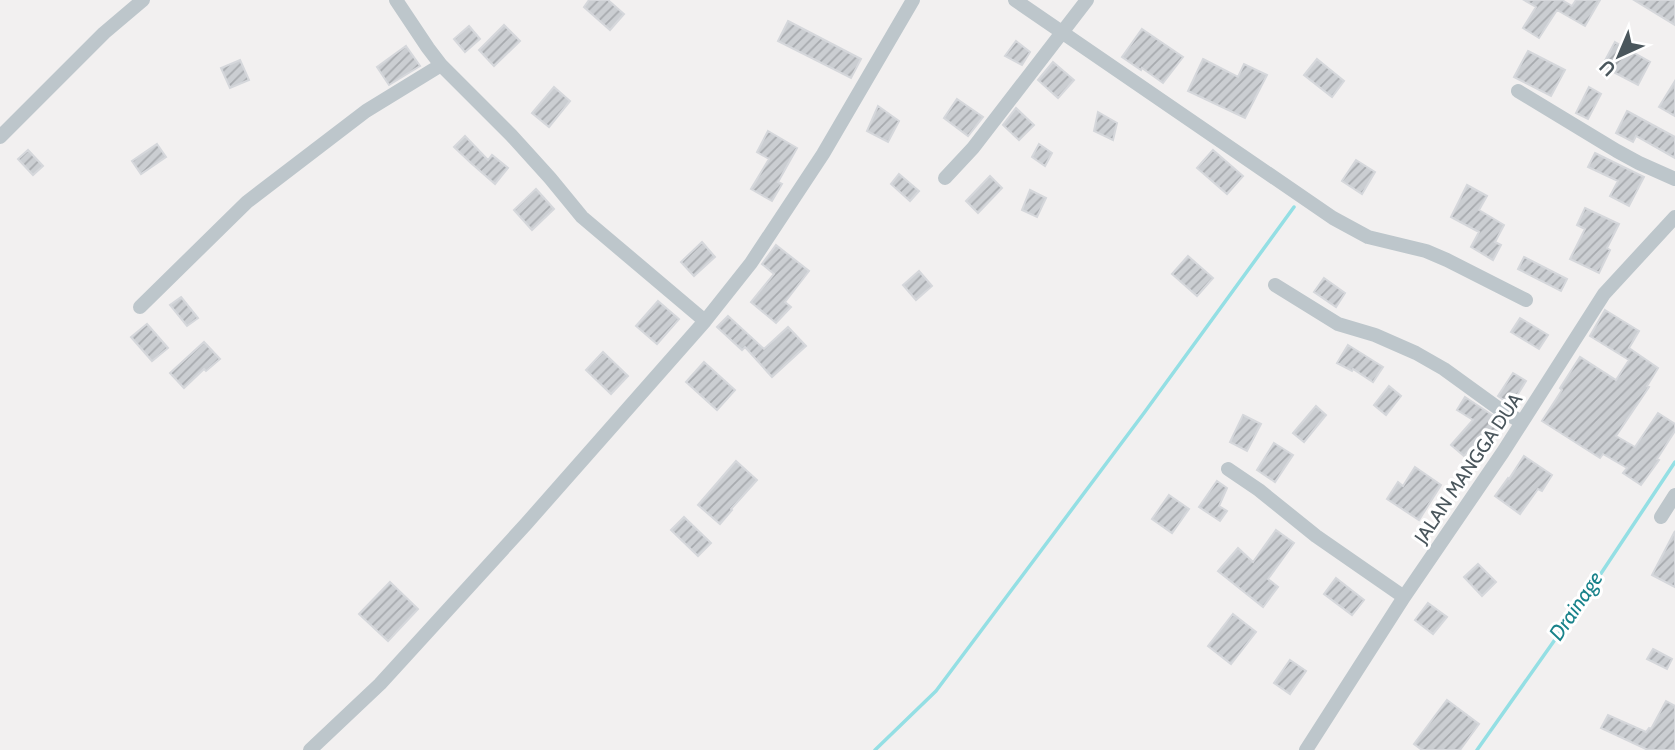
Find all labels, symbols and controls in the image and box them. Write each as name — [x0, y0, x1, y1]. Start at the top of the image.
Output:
north arrow — [1584, 21, 1654, 91]
text: U — [1595, 55, 1620, 81]
street label: JALAN MANGGA DUA — [1409, 388, 1527, 549]
water label: Drainage — [1544, 566, 1608, 645]

